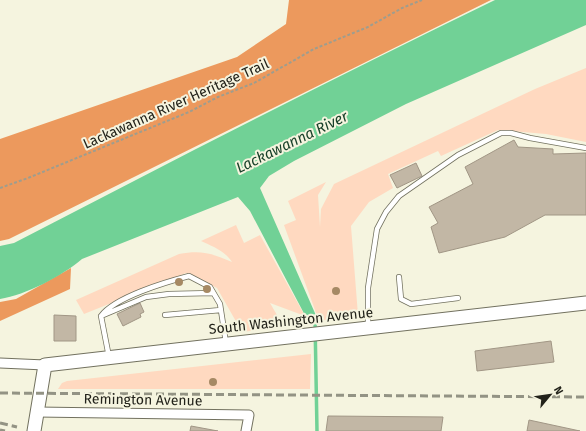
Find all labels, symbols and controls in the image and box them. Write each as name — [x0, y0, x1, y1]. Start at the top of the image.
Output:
street label: Lackawanna River Heritage Trail — [80, 55, 272, 153]
water label: Lackawanna River — [233, 107, 352, 177]
street label: South Washington Avenue — [208, 304, 374, 338]
north arrow — [530, 375, 570, 415]
text: N — [551, 384, 566, 397]
street label: Remington Avenue — [83, 390, 203, 410]

